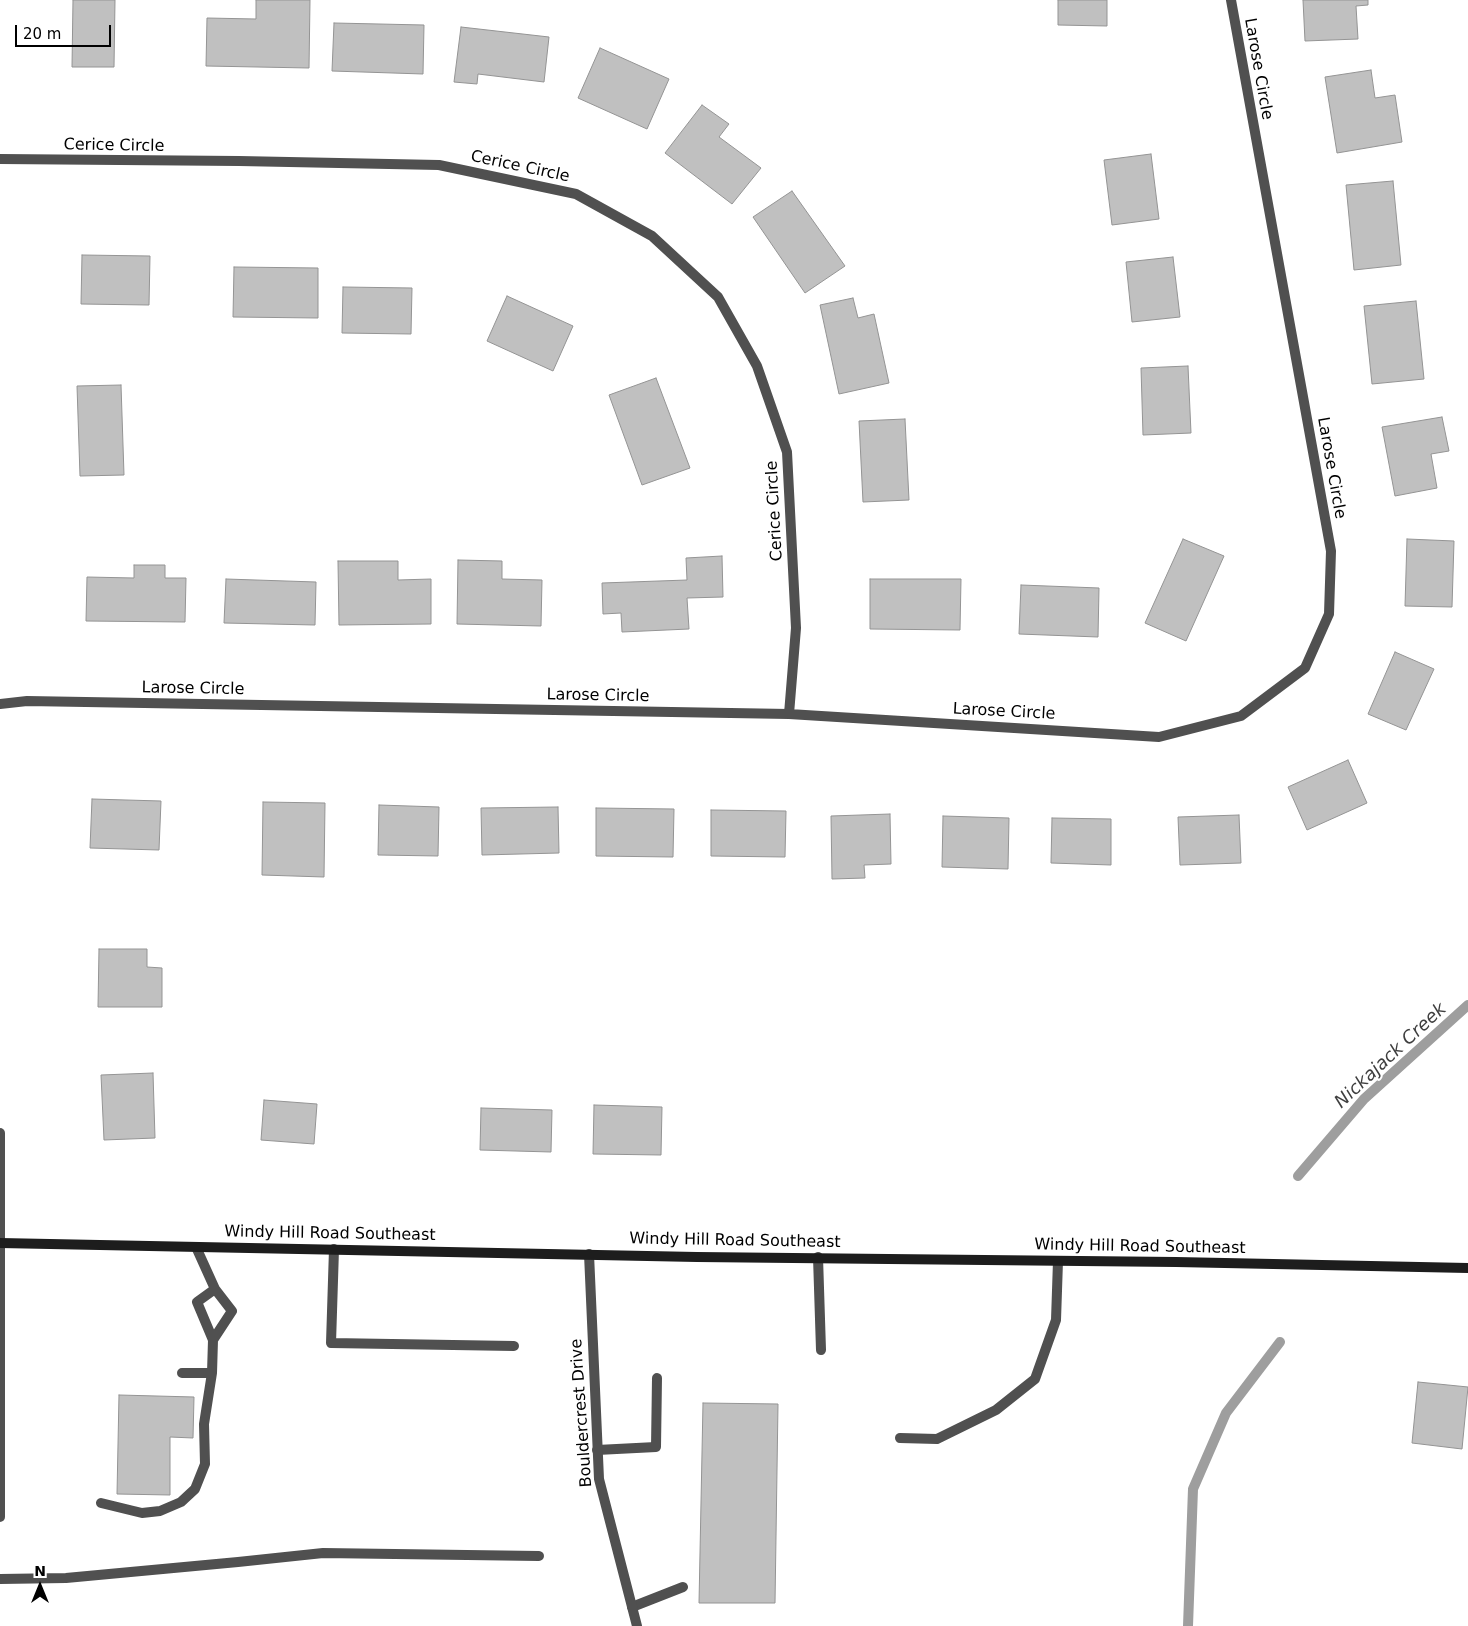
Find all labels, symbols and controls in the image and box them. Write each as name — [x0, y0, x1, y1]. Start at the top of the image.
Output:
scale bar — [18, 15, 114, 47]
street label: Larose Circle — [1240, 17, 1276, 121]
text: 20 m — [23, 25, 61, 43]
street label: Cerice Circle — [63, 136, 165, 156]
street label: Cerice Circle — [469, 147, 571, 187]
street label: Larose Circle — [1313, 416, 1349, 520]
street label: Cerice Circle — [763, 460, 787, 562]
street label: Larose Circle — [141, 679, 245, 699]
street label: Larose Circle — [546, 686, 650, 706]
street label: Larose Circle — [952, 700, 1056, 724]
water label: Nickajack Creek — [1331, 999, 1451, 1113]
street label: Windy Hill Road Southeast — [224, 1223, 436, 1245]
street label: Windy Hill Road Southeast — [629, 1230, 841, 1252]
street label: Windy Hill Road Southeast — [1034, 1236, 1246, 1258]
street label: Bouldercrest Drive — [567, 1338, 597, 1488]
north arrow — [15, 1561, 65, 1611]
text: N — [34, 1563, 46, 1579]

